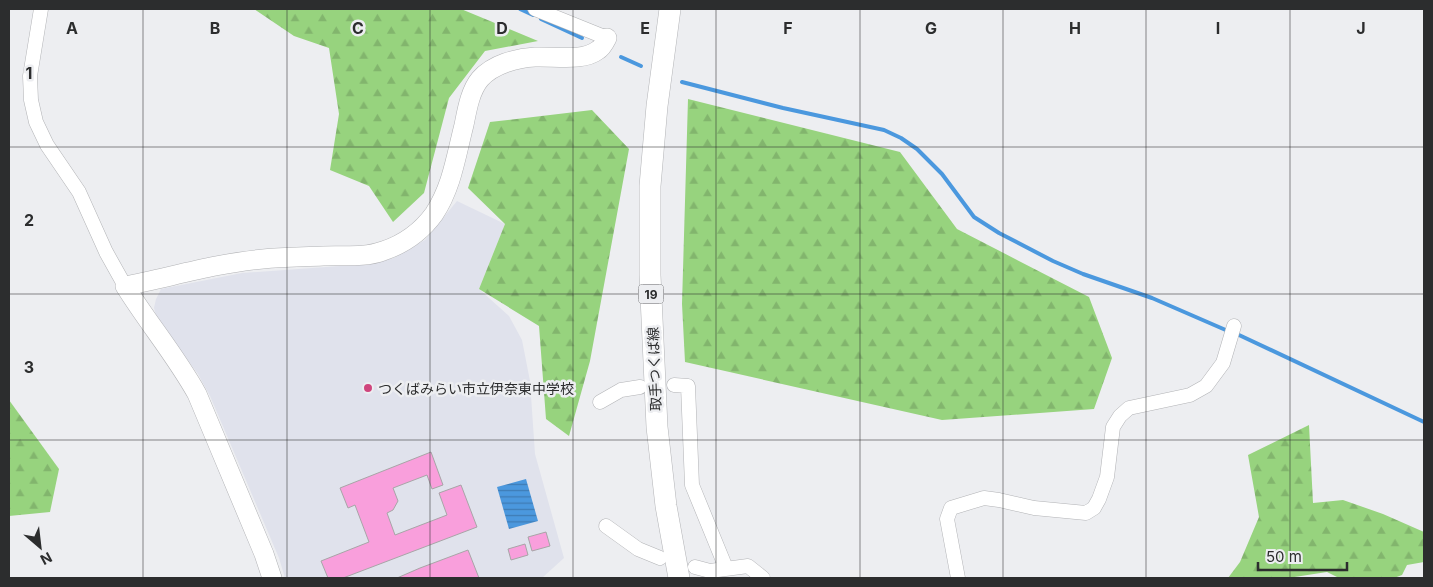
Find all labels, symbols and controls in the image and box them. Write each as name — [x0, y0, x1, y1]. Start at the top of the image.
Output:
text: A — [66, 18, 78, 38]
text: B — [210, 18, 220, 38]
text: C — [352, 18, 364, 38]
text: D — [496, 18, 508, 38]
text: E — [640, 18, 650, 38]
text: F — [783, 18, 793, 38]
text: G — [925, 18, 937, 38]
text: H — [1069, 18, 1081, 38]
text: I — [1216, 18, 1220, 38]
text: J — [1356, 18, 1366, 38]
text: 1 — [26, 63, 32, 83]
text: 2 — [24, 210, 34, 230]
road number: 19 — [638, 284, 664, 304]
street label: 取手つくば線 — [644, 327, 664, 411]
text: 3 — [24, 357, 34, 377]
place label: つくばみらい市立伊奈東中学校 — [378, 380, 574, 397]
marker: つくばみらい市立伊奈東中学校 — [362, 382, 374, 394]
north arrow — [15, 522, 65, 572]
scale bar — [1258, 540, 1347, 572]
text: 50 m — [1266, 547, 1302, 566]
text: N — [38, 549, 55, 569]

